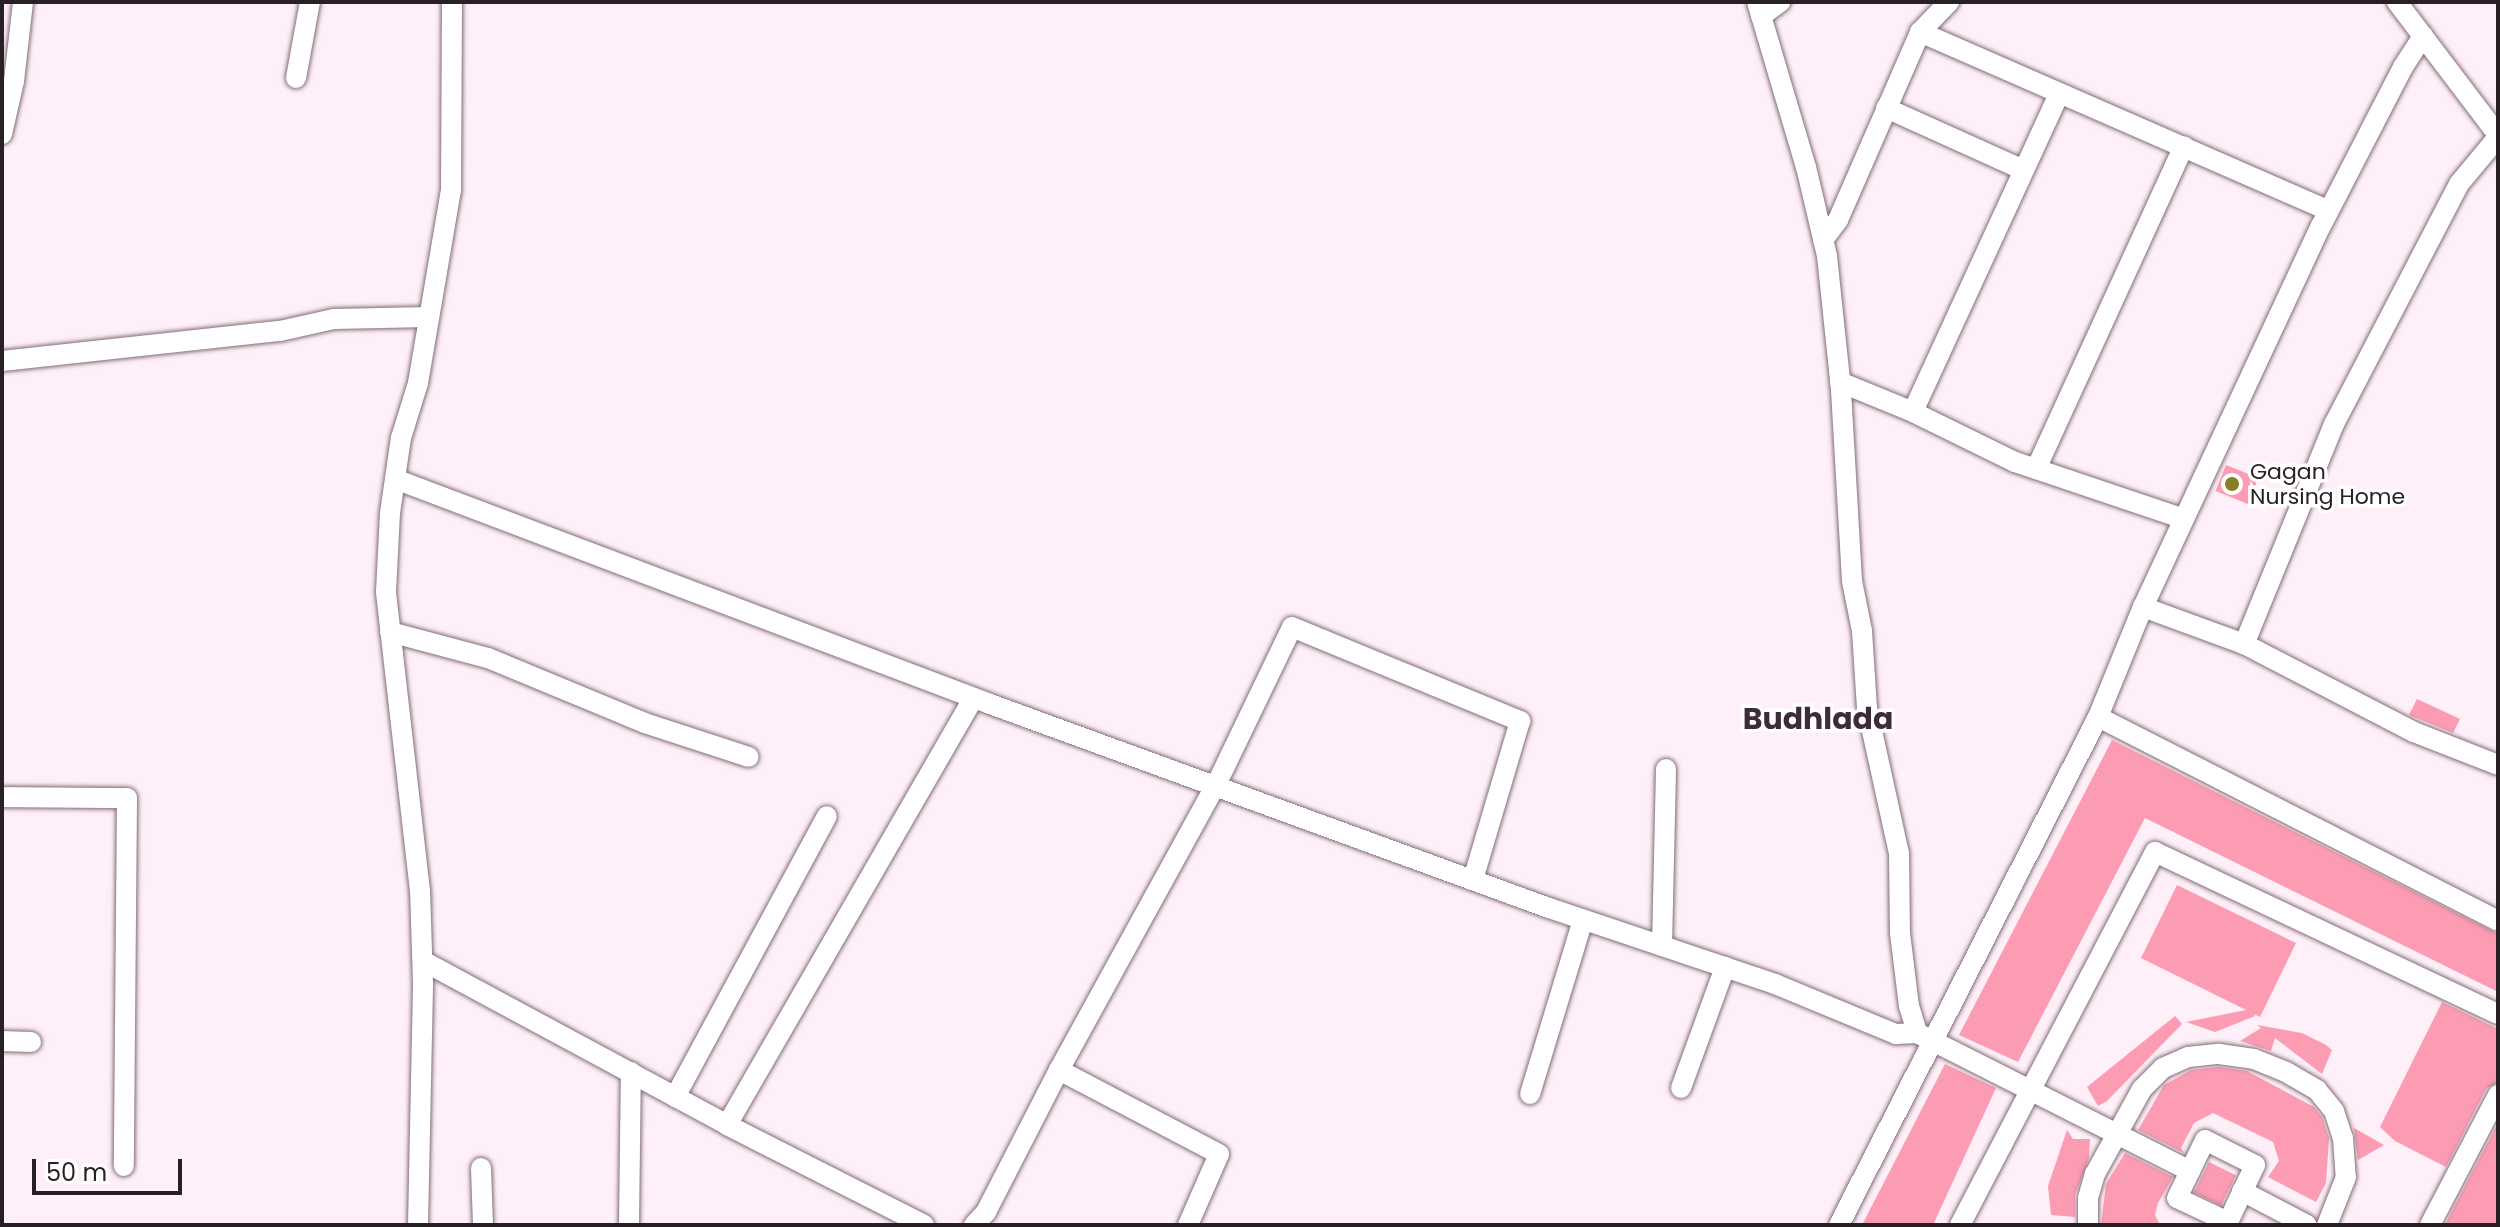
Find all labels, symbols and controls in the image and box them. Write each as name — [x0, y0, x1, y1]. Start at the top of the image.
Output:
place label: Gagan Nursing Home — [2250, 458, 2405, 510]
marker: Gagan Nursing Home — [2221, 473, 2243, 495]
district label: Budhlada — [1743, 701, 1893, 737]
scale bar — [36, 1143, 186, 1193]
text: 50 m — [46, 1156, 107, 1189]

